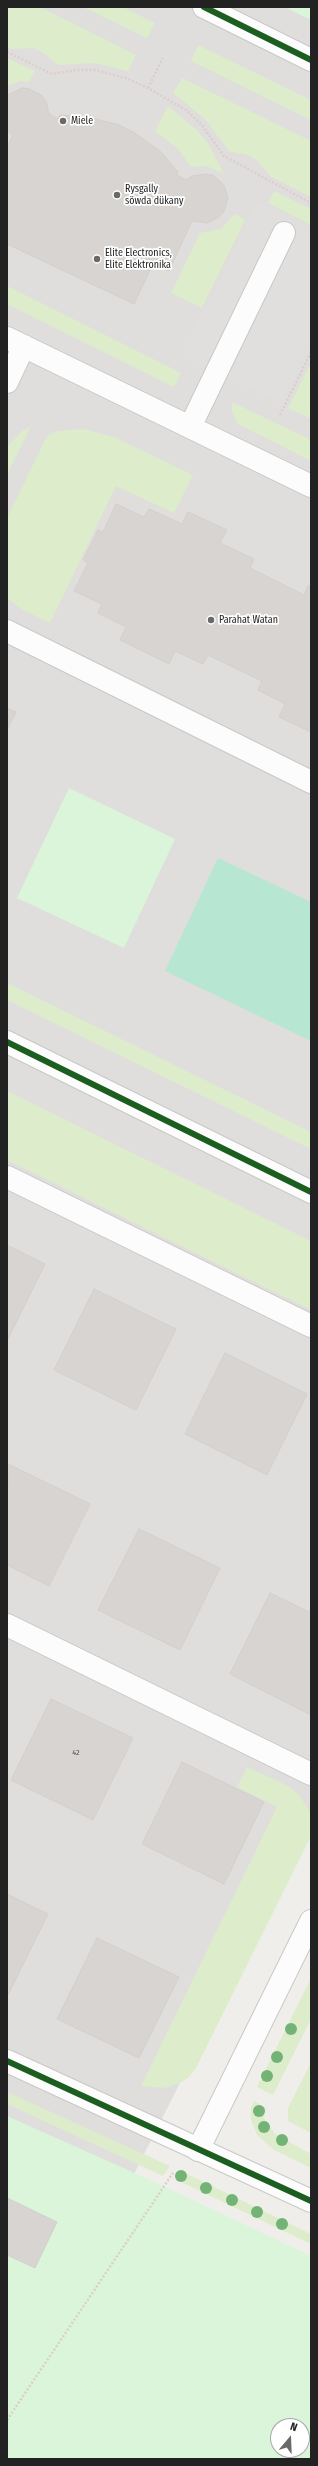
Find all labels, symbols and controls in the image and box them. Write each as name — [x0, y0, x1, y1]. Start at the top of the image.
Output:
place label: Miele — [71, 115, 93, 127]
marker: Miele — [58, 116, 68, 126]
place label: Rysgally söwda dükany — [125, 183, 183, 206]
marker: Rysgally söwda dükany — [112, 190, 122, 200]
place label: Elite Electronics, Elite Elektronika — [105, 247, 172, 270]
marker: Elite Electronics, Elite Elektronika — [92, 254, 102, 264]
place label: Parahat Watan — [219, 614, 278, 626]
marker: Parahat Watan — [206, 615, 216, 625]
house number: 42 — [72, 1748, 80, 1758]
north arrow — [270, 2418, 310, 2458]
text: N — [289, 2420, 299, 2434]

